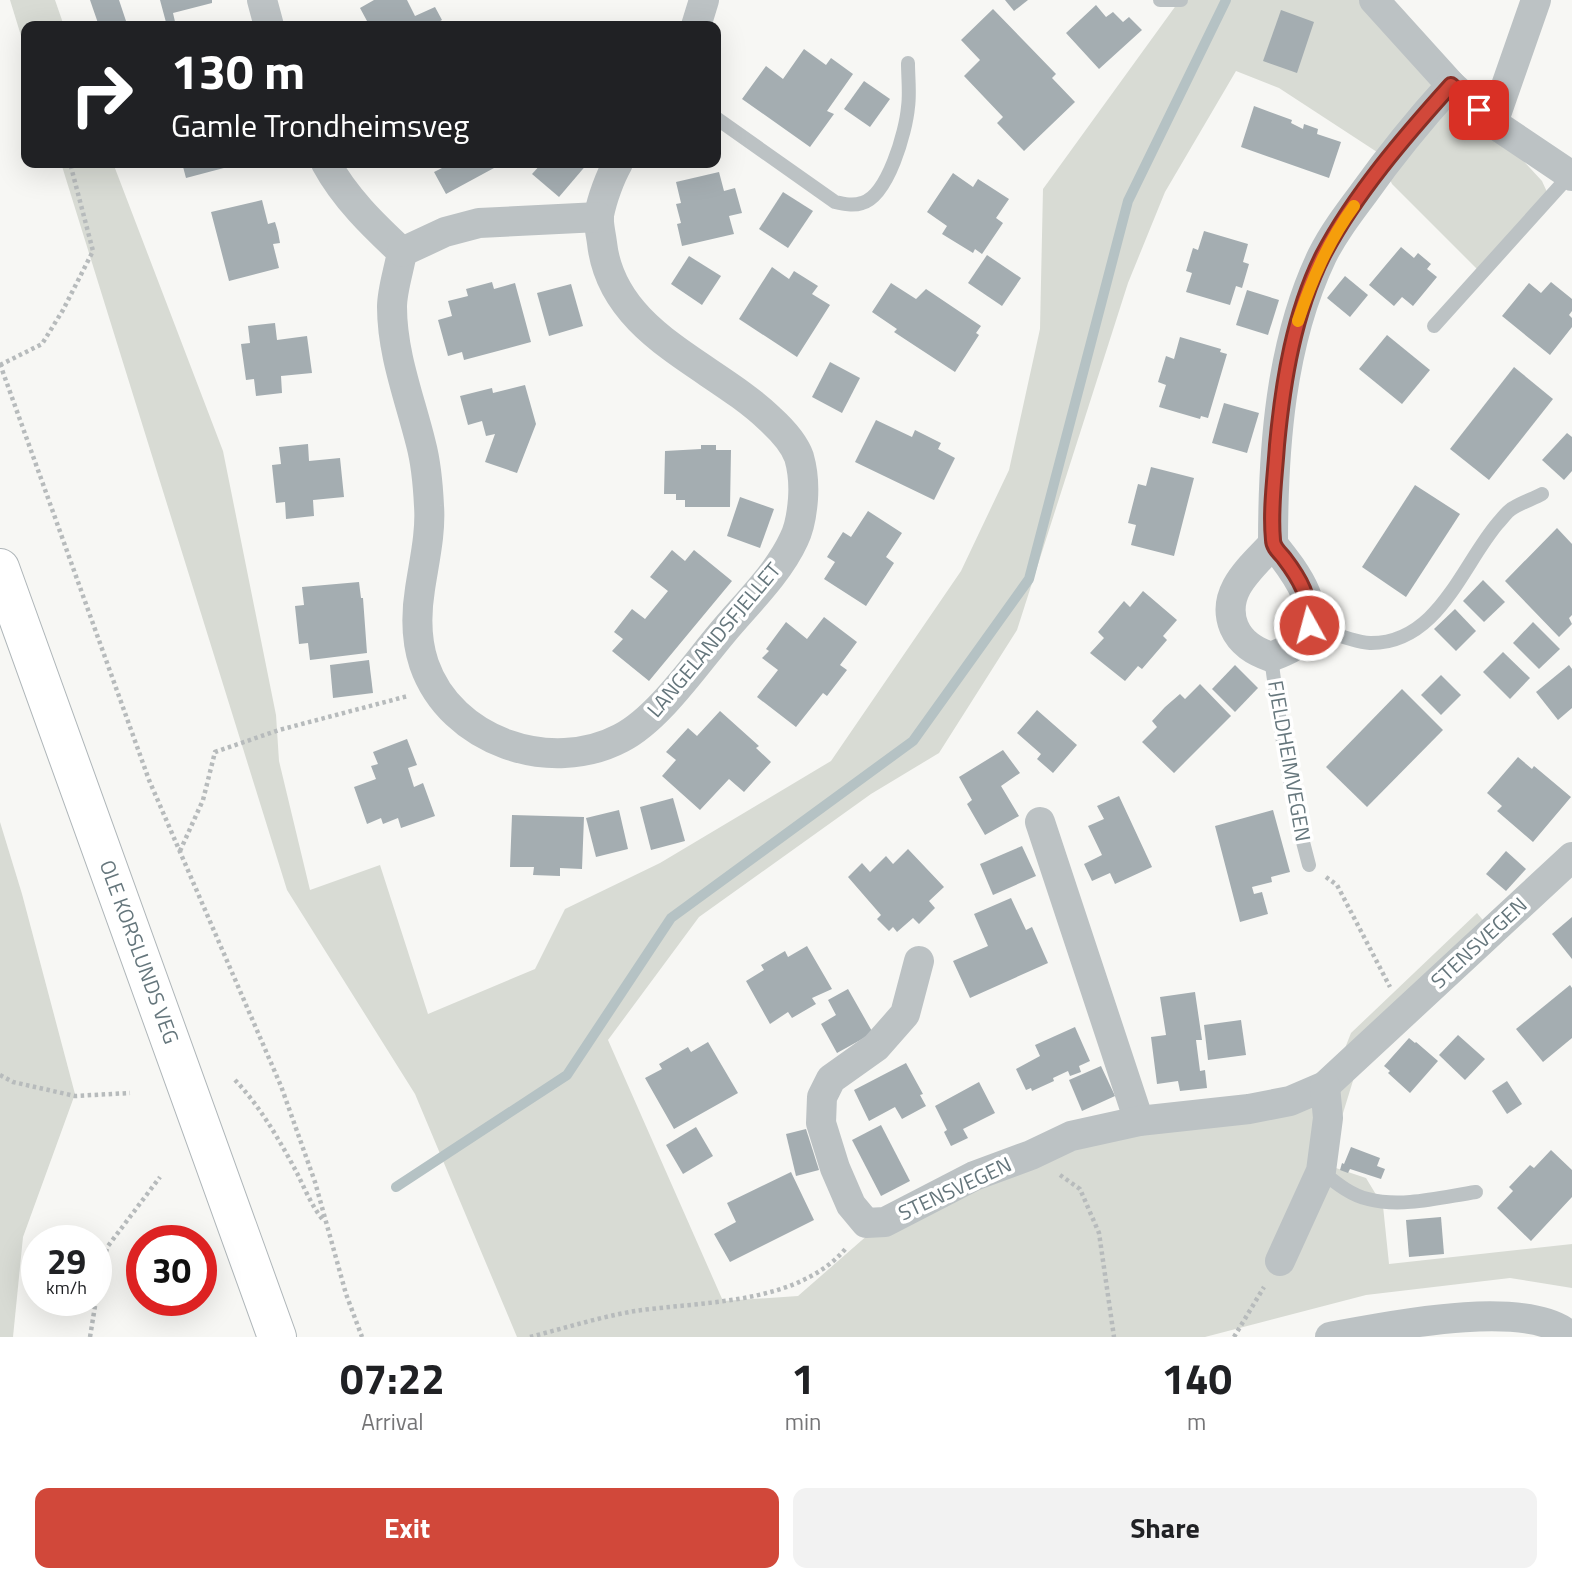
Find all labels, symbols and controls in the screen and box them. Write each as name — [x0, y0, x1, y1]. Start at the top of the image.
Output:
text: 130 m — [171, 33, 305, 108]
icon: right — [56, 49, 147, 140]
pin — [1449, 80, 1509, 140]
icon: arrive — [1460, 91, 1498, 129]
text: Gamle Trondheimsveg — [171, 101, 469, 149]
street label: LANGELANDSFJELLET — [639, 555, 788, 724]
position arrow — [1272, 588, 1346, 662]
street label: FJELDHEIMVEGEN — [1260, 678, 1320, 844]
street label: OLE KORSLUNDS VEG — [92, 855, 188, 1048]
street label: STENSVEGEN — [1423, 889, 1534, 996]
street label: STENSVEGEN — [893, 1148, 1017, 1228]
speed limit sign: 30 — [126, 1225, 217, 1316]
text: 29 — [47, 1234, 86, 1288]
text: km/h — [46, 1274, 87, 1301]
text: 07:22 — [340, 1346, 445, 1410]
text: 1 — [791, 1346, 815, 1410]
text: 140 — [1161, 1346, 1232, 1410]
text: Arrival — [361, 1404, 424, 1439]
text: min — [785, 1404, 821, 1439]
text: m — [1187, 1404, 1206, 1439]
button: Exit — [35, 1488, 779, 1568]
button: Share — [793, 1488, 1537, 1568]

